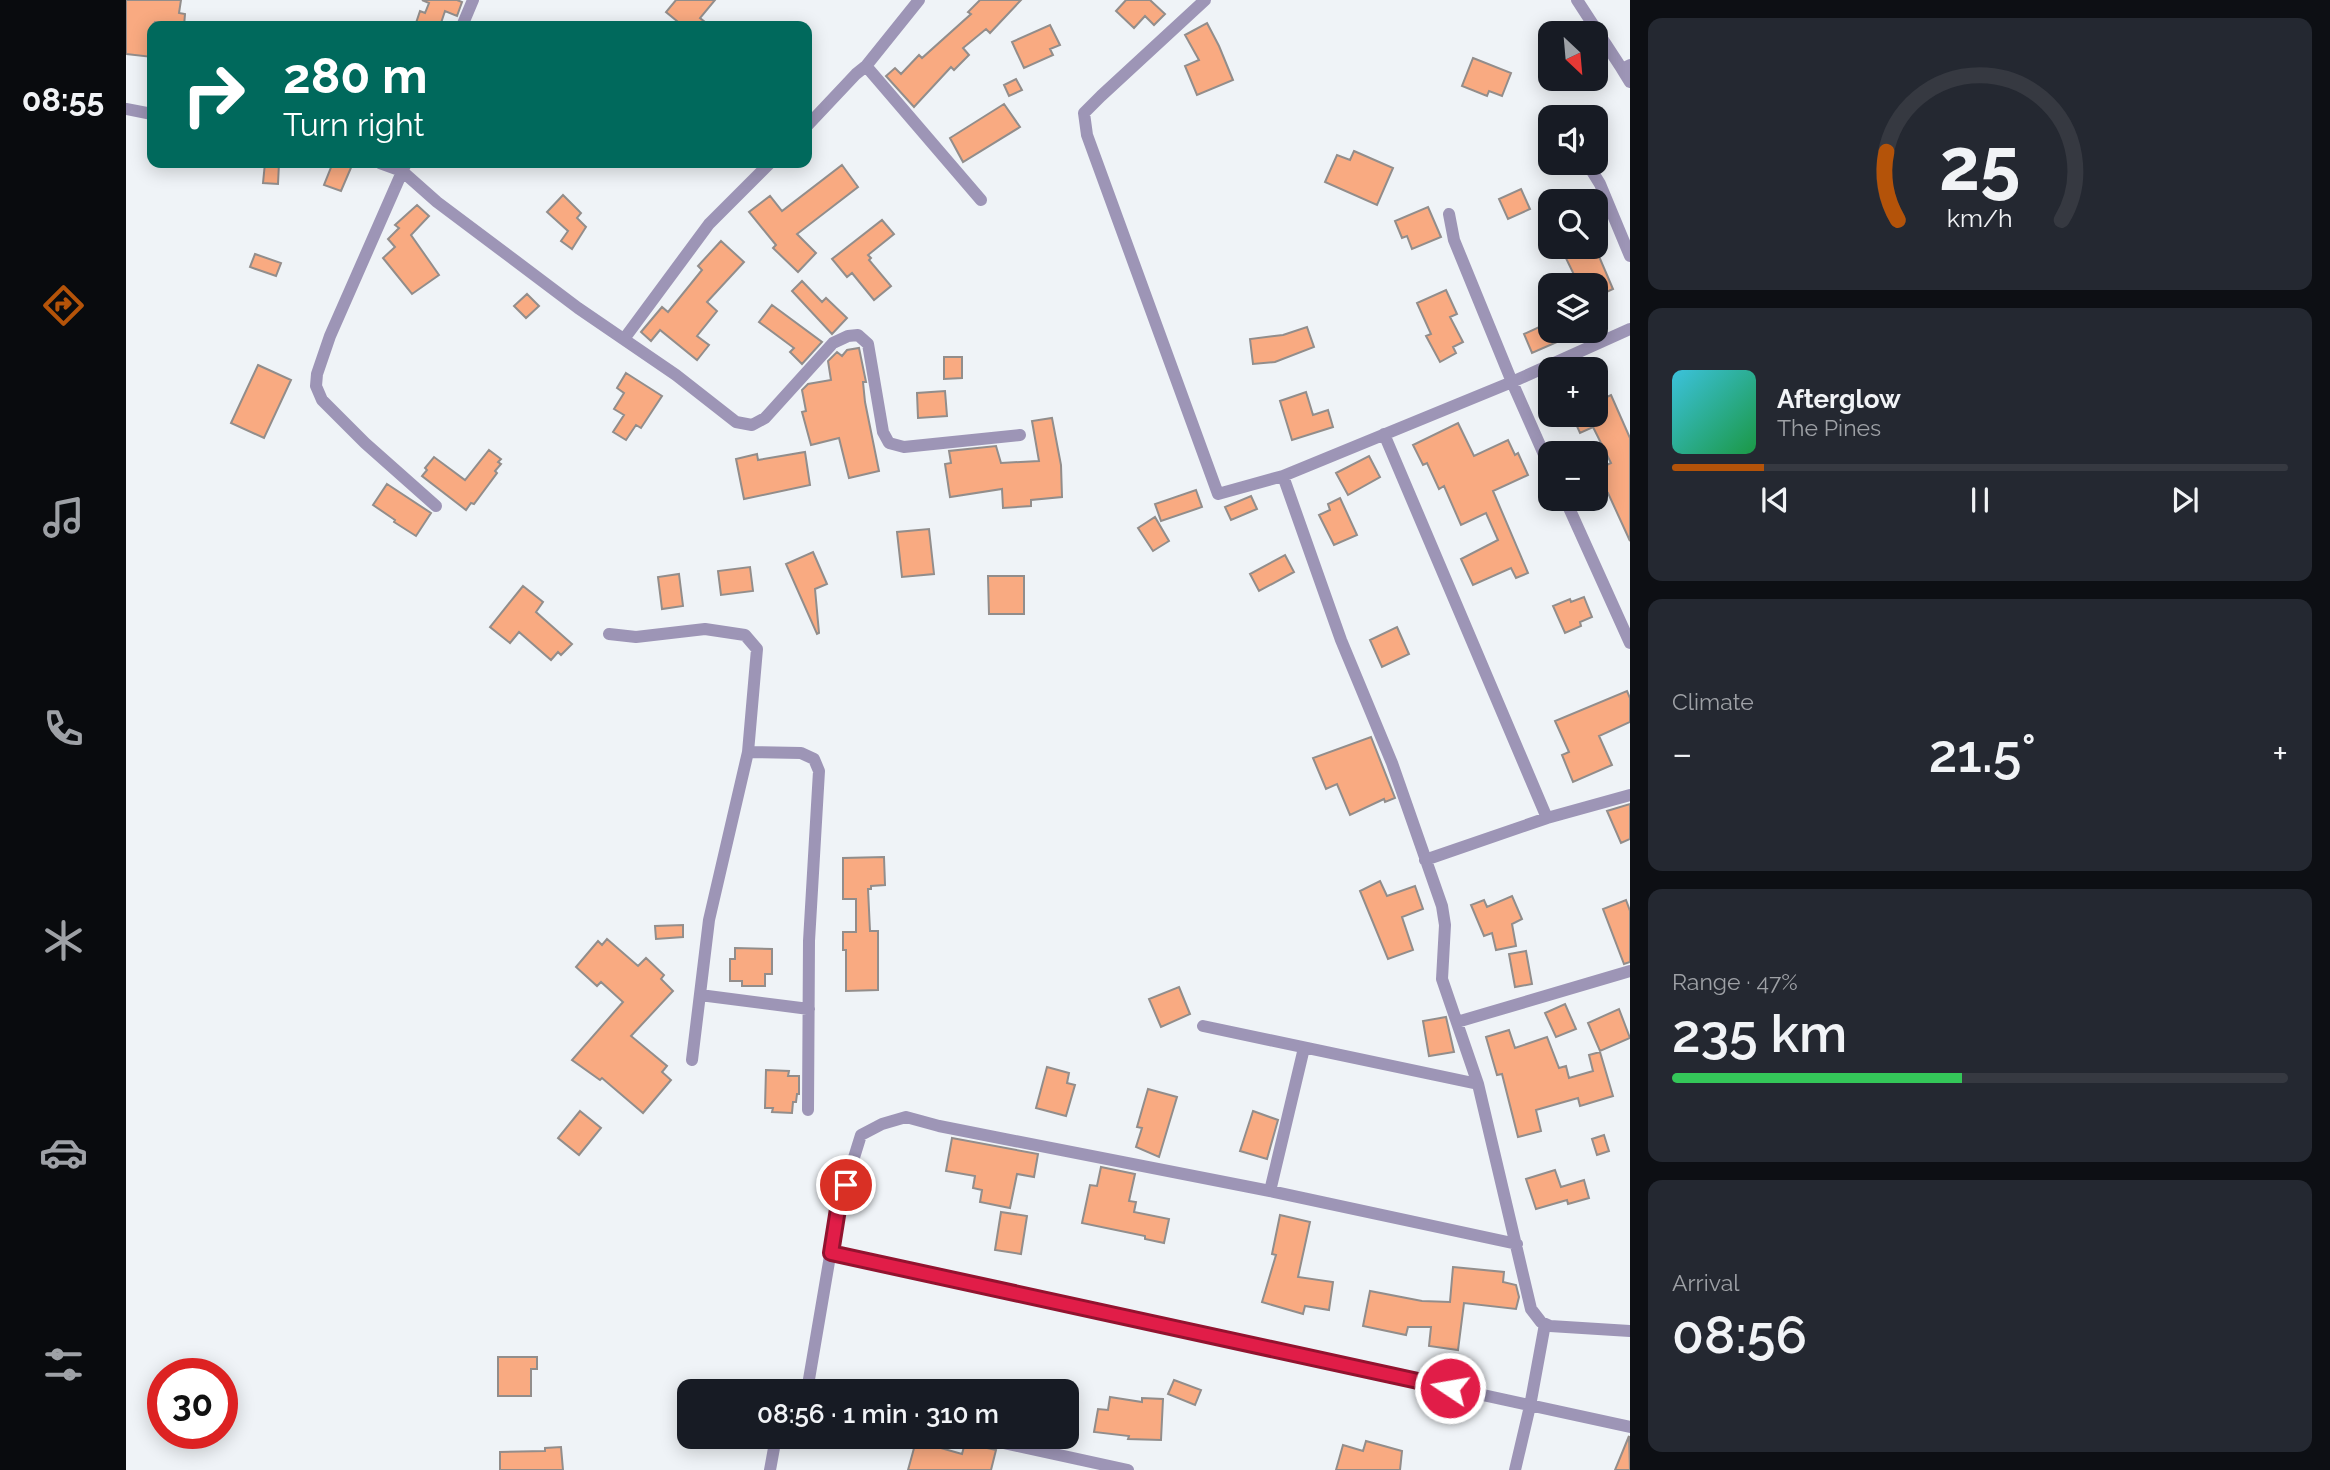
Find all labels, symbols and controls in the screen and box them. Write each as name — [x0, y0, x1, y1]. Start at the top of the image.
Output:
north arrow — [1538, 21, 1608, 91]
map controls — [1538, 21, 1608, 511]
text: 280 m — [283, 47, 428, 104]
icon: right — [168, 49, 259, 140]
text: 08:55 — [22, 81, 104, 118]
button: sound — [1538, 105, 1608, 175]
text: Turn right — [283, 106, 424, 143]
text: 25 — [1939, 123, 2021, 208]
button: search — [1538, 189, 1608, 259]
text: km/h — [1947, 203, 2013, 233]
button: layers — [1538, 273, 1608, 343]
icon: directions — [39, 281, 88, 330]
button: + — [1538, 357, 1608, 427]
text: Afterglow — [1777, 384, 1901, 414]
text: The Pines — [1777, 414, 1881, 441]
button: − — [1538, 441, 1608, 511]
icon: previous — [1756, 481, 1794, 519]
icon: pause — [1961, 481, 1999, 519]
icon: next — [2166, 481, 2204, 519]
icon: music — [39, 493, 88, 542]
text: Climate — [1672, 688, 1754, 715]
icon: phone — [39, 704, 88, 753]
text: 21.5° — [1929, 723, 2036, 784]
text: − — [1672, 731, 1692, 776]
text: + — [2272, 731, 2288, 776]
icon: climate — [39, 916, 88, 965]
text: Range · 47% — [1672, 968, 1798, 995]
text: 235 km — [1672, 1003, 1847, 1064]
icon: car — [39, 1128, 88, 1177]
pin — [816, 1155, 876, 1215]
icon: arrive — [827, 1166, 865, 1204]
text: Arrival — [1672, 1269, 1739, 1296]
text: 08:56 — [1672, 1304, 1807, 1365]
icon: filters — [39, 1340, 88, 1389]
position arrow — [1413, 1351, 1487, 1425]
speed limit sign: 30 — [147, 1358, 238, 1449]
text: 08:56 · 1 min · 310 m — [757, 1399, 999, 1429]

